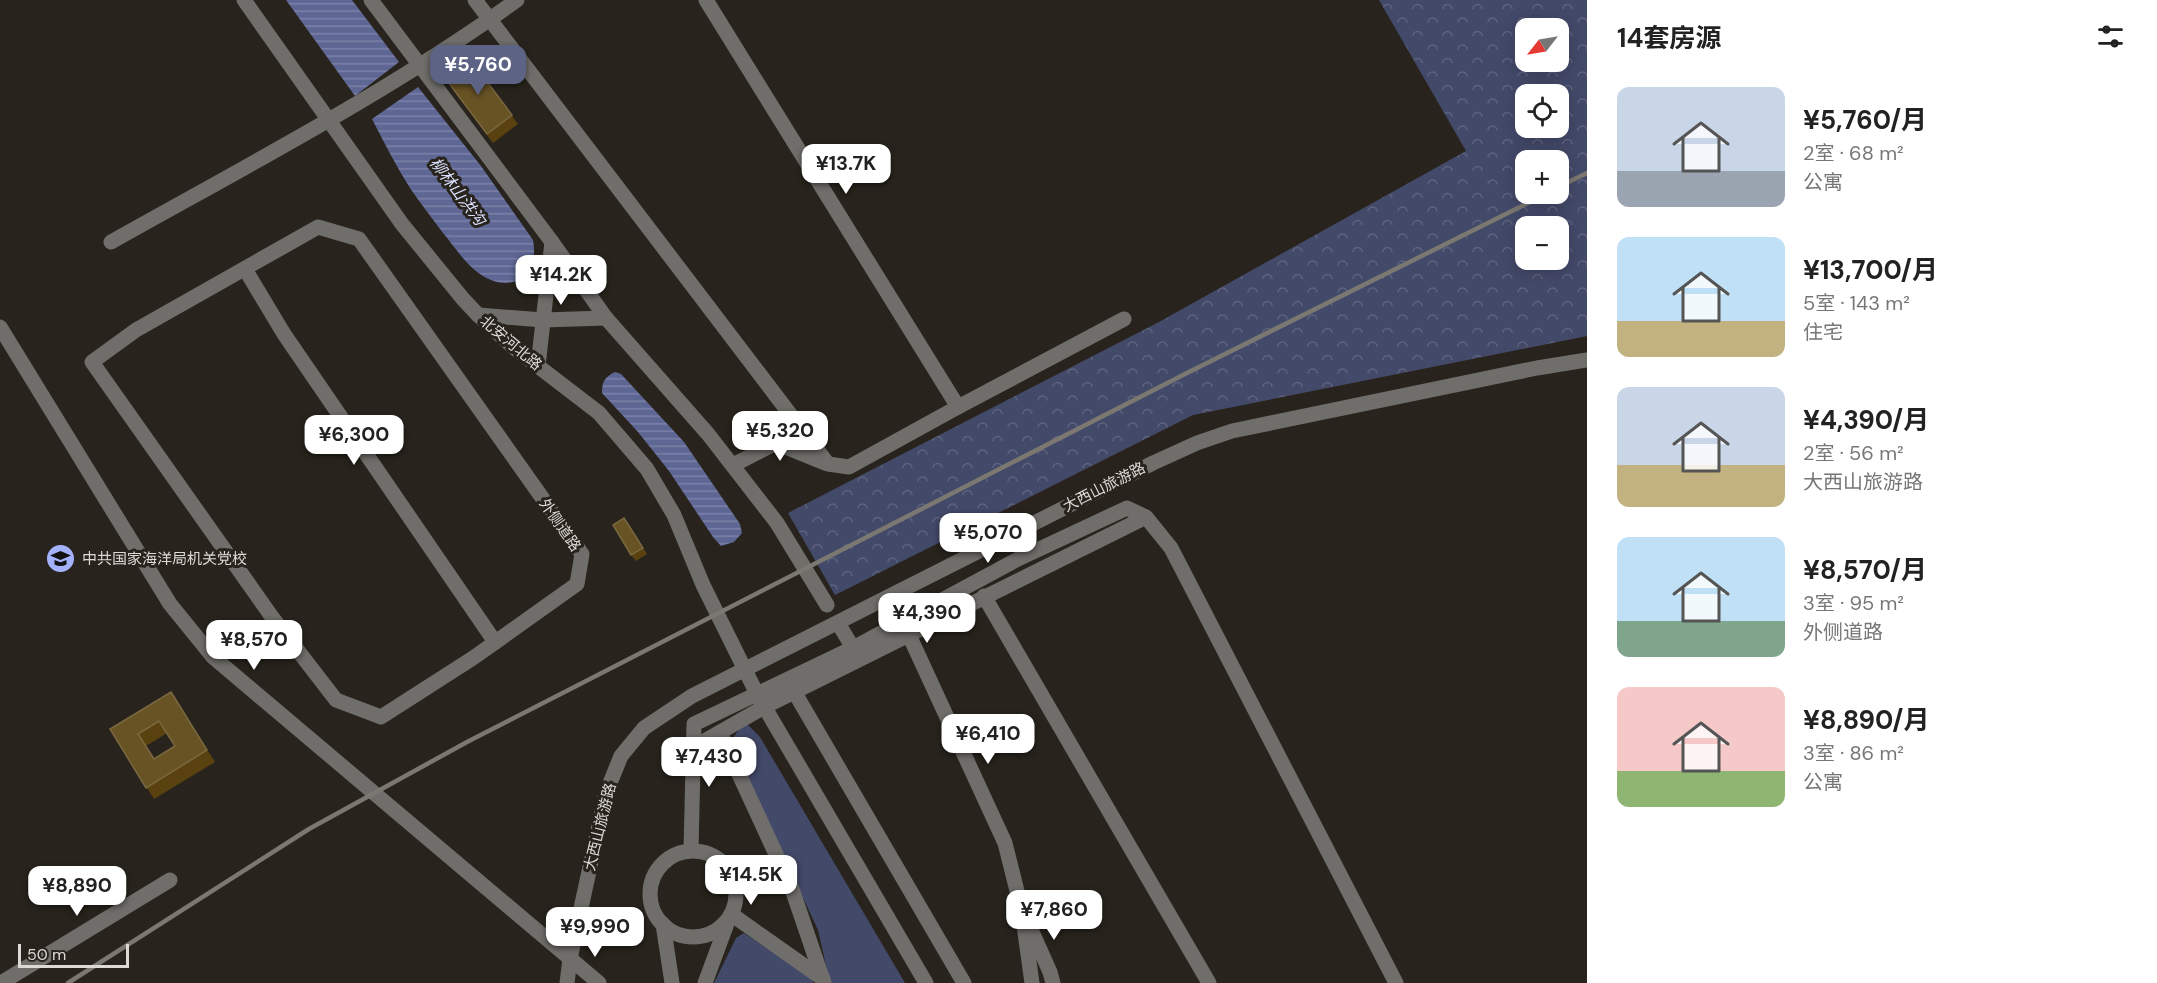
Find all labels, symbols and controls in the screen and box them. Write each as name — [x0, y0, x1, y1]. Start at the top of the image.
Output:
north arrow — [1515, 18, 1569, 72]
map controls — [1515, 18, 1569, 270]
icon: filters — [2094, 20, 2127, 53]
text: 14套房源 — [1617, 21, 1721, 55]
pin: ¥5,760 — [429, 45, 527, 96]
text: ¥5,760 — [444, 51, 512, 77]
button: locate — [1515, 84, 1569, 138]
text: ¥5,760/月 — [1803, 103, 1927, 137]
icon: home — [1665, 111, 1737, 183]
text: 2室 · 68 m² — [1803, 140, 1904, 166]
pin: ¥13.7K — [797, 144, 895, 195]
text: ¥13.7K — [816, 150, 876, 176]
button: + — [1515, 150, 1569, 204]
water label: 柳林山洪沟 — [425, 153, 491, 231]
text: 公寓 — [1803, 169, 1843, 195]
button: − — [1515, 216, 1569, 270]
text: ¥13,700/月 — [1803, 253, 1938, 287]
pin: ¥14.2K — [512, 255, 610, 306]
text: ¥14.2K — [530, 261, 592, 287]
icon: home — [1665, 261, 1737, 333]
text: 5室 · 143 m² — [1803, 290, 1910, 316]
street label: 北安河北路 — [476, 311, 546, 375]
text: 住宅 — [1803, 319, 1843, 345]
text: ¥4,390/月 — [1803, 403, 1929, 437]
pin: ¥5,320 — [731, 411, 829, 462]
icon: home — [1665, 411, 1737, 483]
pin: ¥6,300 — [305, 415, 403, 466]
text: ¥5,320 — [746, 417, 814, 443]
text: ¥6,300 — [319, 421, 389, 447]
text: 2室 · 56 m² — [1803, 440, 1904, 466]
street label: 大西山旅游路 — [1059, 458, 1149, 516]
text: 大西山旅游路 — [1803, 469, 1923, 495]
street label: 外侧道路 — [535, 495, 585, 555]
pin: ¥5,070 — [939, 513, 1037, 564]
text: ¥5,070 — [953, 519, 1023, 545]
school or university icon: 中共国家海洋局机关党校 — [45, 543, 77, 575]
place label: 中共国家海洋局机关党校 — [82, 549, 247, 569]
text: ¥8,570/月 — [1803, 553, 1927, 587]
icon: home — [1665, 561, 1737, 633]
text: 3室 · 95 m² — [1803, 590, 1904, 616]
pin: ¥4,390 — [878, 593, 976, 644]
text: ¥4,390 — [892, 599, 962, 625]
text: 外侧道路 — [1803, 619, 1883, 645]
pin: ¥8,570 — [205, 620, 303, 671]
text: ¥8,570 — [220, 626, 288, 652]
text: ¥8,890/月 — [1803, 703, 1929, 737]
icon: home — [1665, 711, 1737, 783]
pin: ¥6,410 — [939, 714, 1037, 765]
text: ¥6,410 — [956, 720, 1020, 746]
pin: ¥7,430 — [660, 737, 758, 788]
text: 3室 · 86 m² — [1803, 740, 1904, 766]
text: ¥7,430 — [675, 743, 743, 769]
text: 公寓 — [1803, 769, 1843, 795]
street label: 大西山旅游路 — [579, 781, 621, 873]
pin: ¥14.5K — [702, 855, 800, 906]
text: ¥14.5K — [719, 861, 783, 887]
pin: ¥8,890 — [28, 866, 126, 917]
text: ¥8,890 — [42, 872, 112, 898]
pin: ¥7,860 — [1005, 890, 1103, 941]
text: ¥7,860 — [1020, 896, 1088, 922]
pin: ¥9,990 — [546, 907, 644, 958]
text: ¥9,990 — [560, 913, 630, 939]
scale bar — [18, 941, 129, 968]
text: 50 m — [27, 944, 66, 965]

